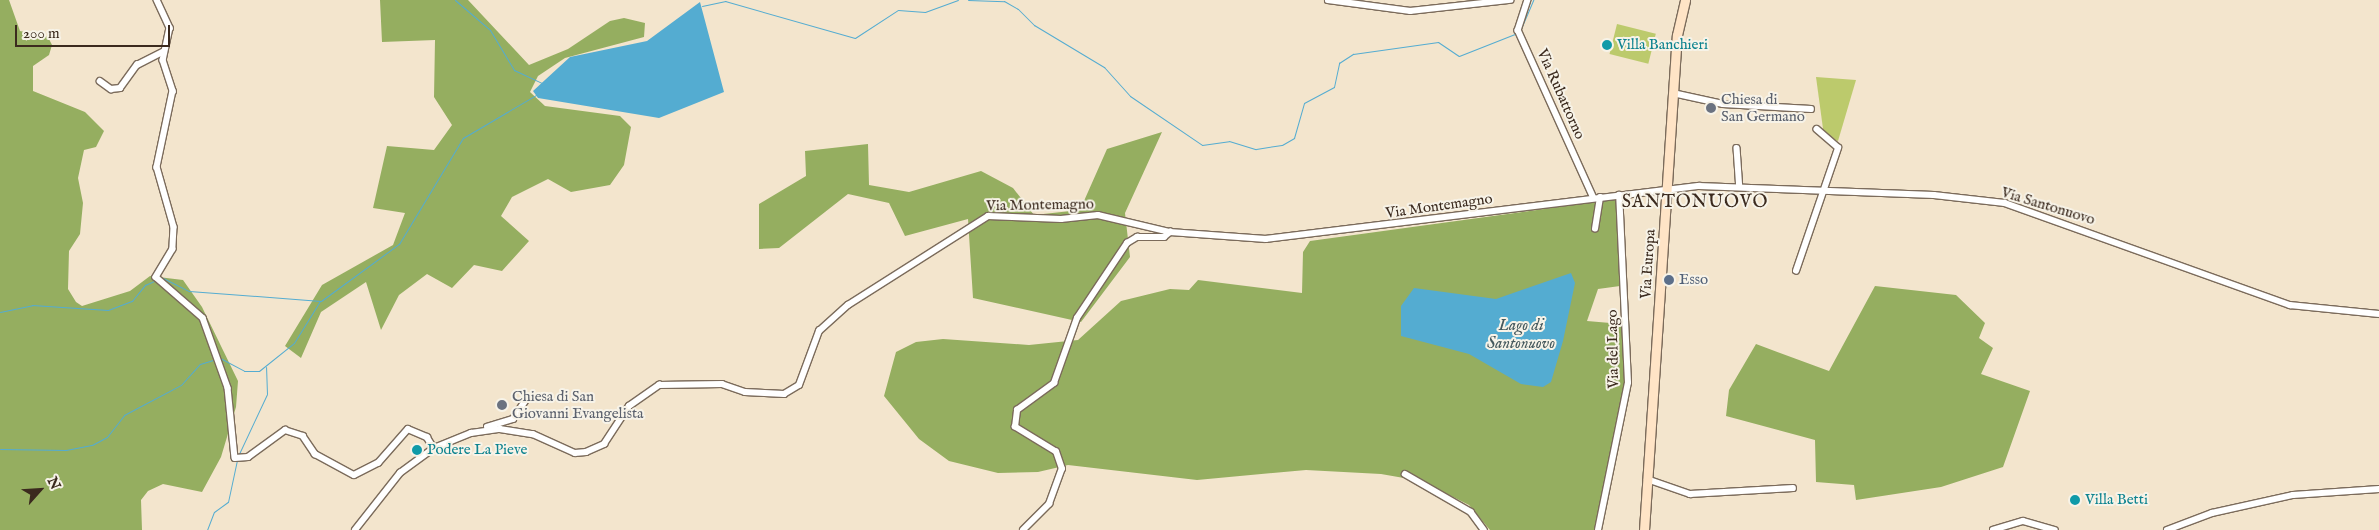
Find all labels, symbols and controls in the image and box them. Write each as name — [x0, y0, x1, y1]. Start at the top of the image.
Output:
scale bar — [18, 15, 172, 47]
text: 200 m — [23, 24, 60, 43]
place label: Villa Banchieri — [1617, 36, 1708, 54]
marker: Villa Banchieri — [1601, 39, 1613, 51]
street label: Via Rubattorno — [1533, 46, 1589, 142]
place label: Chiesa di San Germano — [1721, 90, 1805, 125]
marker: Chiesa di San Germano — [1705, 102, 1717, 114]
street label: Via Santonuovo — [1999, 183, 2097, 229]
street label: Via Montemagno — [1384, 190, 1494, 222]
district label: SANTONUOVO — [1620, 192, 1770, 214]
street label: Via Montemagno — [986, 195, 1094, 215]
street label: Via Europa — [1637, 228, 1659, 300]
place label: Esso — [1679, 271, 1708, 289]
marker: Esso — [1663, 274, 1675, 286]
street label: Via del Lago — [1603, 309, 1623, 389]
water label: Lago di Santonuovo — [1487, 316, 1555, 354]
place label: Chiesa di San Giovanni Evangelista — [512, 387, 644, 422]
marker: Chiesa di San Giovanni Evangelista — [496, 399, 508, 411]
place label: Podere La Pieve — [427, 441, 527, 459]
marker: Podere La Pieve — [411, 444, 423, 456]
north arrow — [15, 465, 65, 515]
text: N — [43, 474, 64, 493]
place label: Villa Betti — [2085, 491, 2148, 509]
marker: Villa Betti — [2069, 494, 2081, 506]

